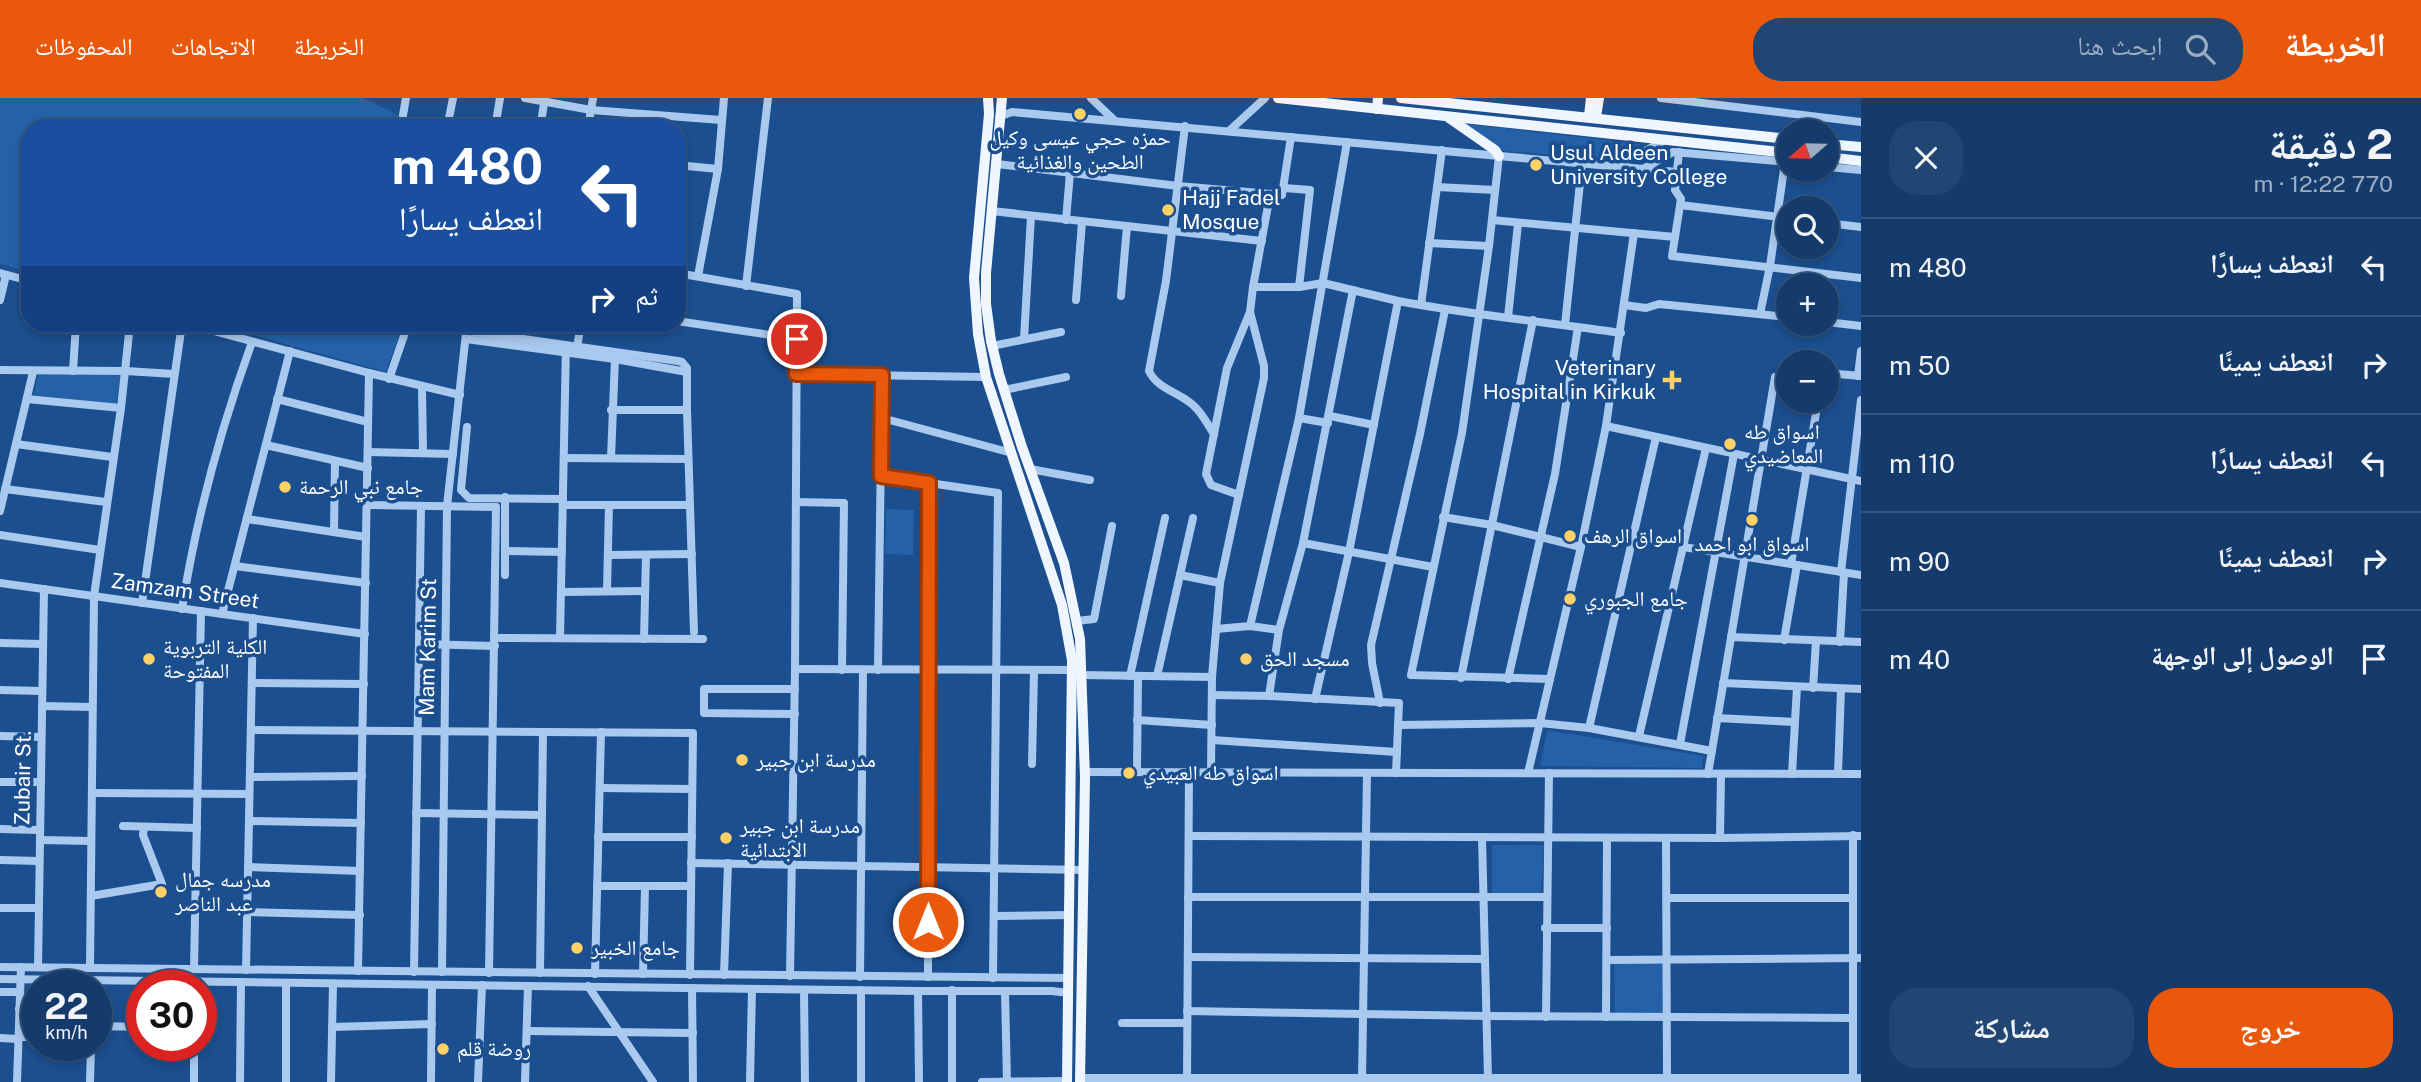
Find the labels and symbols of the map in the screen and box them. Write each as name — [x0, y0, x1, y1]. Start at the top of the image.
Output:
marker: حمزه حجي عيسى وكيل الطحين والغذائية — [1072, 106, 1088, 122]
north arrow — [1776, 119, 1839, 182]
place label: حمزه حجي عيسى وكيل الطحين والغذائية — [989, 125, 1171, 175]
place label: Usul Aldeen University College — [1550, 140, 1727, 189]
marker: Usul Aldeen University College — [1528, 157, 1544, 173]
place label: Hajj Fadel Mosque — [1182, 185, 1280, 234]
marker: Hajj Fadel Mosque — [1160, 202, 1176, 218]
pin — [767, 309, 827, 369]
place label: Veterinary Hospital in Kirkuk — [1483, 355, 1656, 404]
marker: Veterinary Hospital in Kirkuk — [1662, 370, 1682, 390]
place label: اسواق طه المعاضيدي — [1744, 419, 1823, 472]
marker: اسواق طه المعاضيدي — [1722, 436, 1738, 452]
place label: جامع نبي الرحمة — [299, 474, 423, 503]
marker: جامع نبي الرحمة — [277, 479, 293, 495]
marker: اسواق ابو احمد — [1744, 512, 1760, 528]
place label: اسواق الرهف — [1584, 523, 1682, 549]
marker: اسواق الرهف — [1562, 528, 1578, 544]
place label: اسواق ابو احمد — [1694, 531, 1810, 557]
street label: Zamzam Street — [109, 568, 261, 613]
street label: Mam Karim St — [414, 578, 441, 716]
place label: جامع الجبوري — [1584, 586, 1688, 615]
marker: جامع الجبوري — [1562, 591, 1578, 607]
place label: الكلية التربوية المفتوحة — [163, 634, 267, 683]
place label: مسجد الحق — [1260, 646, 1349, 672]
marker: الكلية التربوية المفتوحة — [141, 651, 157, 667]
marker: مسجد الحق — [1238, 651, 1254, 667]
street label: Zubair St. — [9, 730, 36, 826]
place label: مدرسة ابن جبير — [755, 747, 876, 773]
marker: مدرسة ابن جبير — [734, 752, 750, 768]
place label: اسواق طه العبيدي — [1143, 760, 1279, 789]
marker: اسواق طه العبيدي — [1121, 765, 1137, 781]
place label: مدرسة ابن جبير الابتدائية — [739, 813, 860, 862]
marker: مدرسة ابن جبير الابتدائية — [718, 830, 734, 846]
place label: مدرسه جمال عبد الناصر — [174, 867, 271, 916]
marker: مدرسه جمال عبد الناصر — [153, 884, 169, 900]
position arrow — [891, 885, 965, 959]
place label: جامع الخبير — [590, 935, 680, 961]
marker: جامع الخبير — [569, 940, 585, 956]
speed limit sign: 30 — [126, 970, 217, 1061]
place label: روضة قلم — [457, 1036, 531, 1063]
marker: روضة قلم — [435, 1041, 451, 1057]

